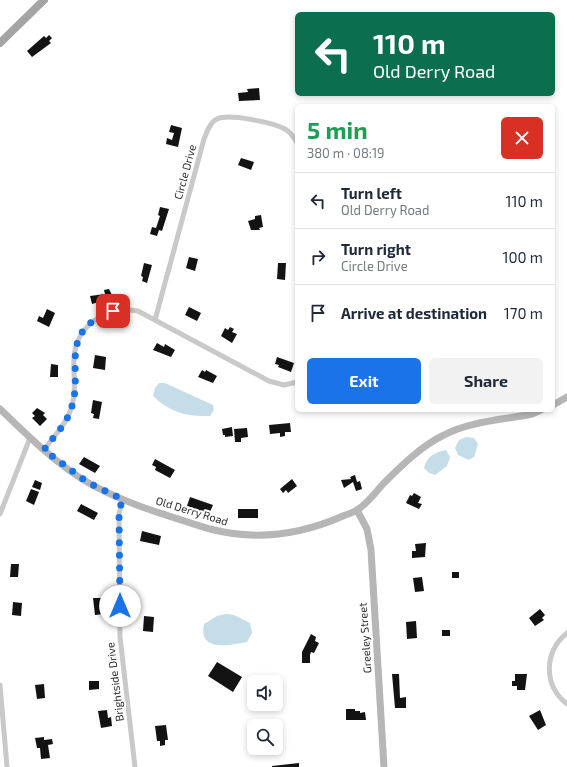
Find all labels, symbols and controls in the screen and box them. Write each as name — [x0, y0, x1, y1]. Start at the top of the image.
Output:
text: 110 m — [373, 26, 446, 60]
icon: left — [307, 28, 359, 80]
text: Old Derry Road — [373, 60, 495, 82]
text: 5 min — [307, 115, 368, 144]
button: close — [501, 117, 543, 159]
street label: Circle Drive — [171, 143, 198, 201]
text: 380 m · 08:19 — [307, 145, 385, 161]
text: Turn left — [341, 184, 402, 202]
icon: left — [307, 190, 329, 212]
text: 110 m — [506, 192, 543, 210]
text: Old Derry Road — [341, 202, 429, 218]
text: Turn right — [341, 240, 411, 258]
icon: right — [307, 246, 329, 268]
text: 100 m — [502, 248, 543, 266]
text: Circle Drive — [341, 258, 408, 274]
pin — [96, 294, 130, 328]
icon: arrive — [102, 300, 124, 322]
icon: arrive — [307, 302, 329, 324]
text: Arrive at destination — [341, 304, 487, 322]
text: 170 m — [504, 304, 543, 322]
button: Exit — [307, 358, 421, 404]
button: Share — [429, 358, 543, 404]
street label: Old Derry Road — [154, 493, 230, 528]
position arrow — [99, 585, 141, 627]
street label: Greeley Street — [356, 602, 373, 674]
street label: Brightside Drive — [103, 642, 126, 722]
map controls — [247, 675, 283, 755]
button: sound — [247, 675, 283, 711]
button: search — [247, 719, 283, 755]

